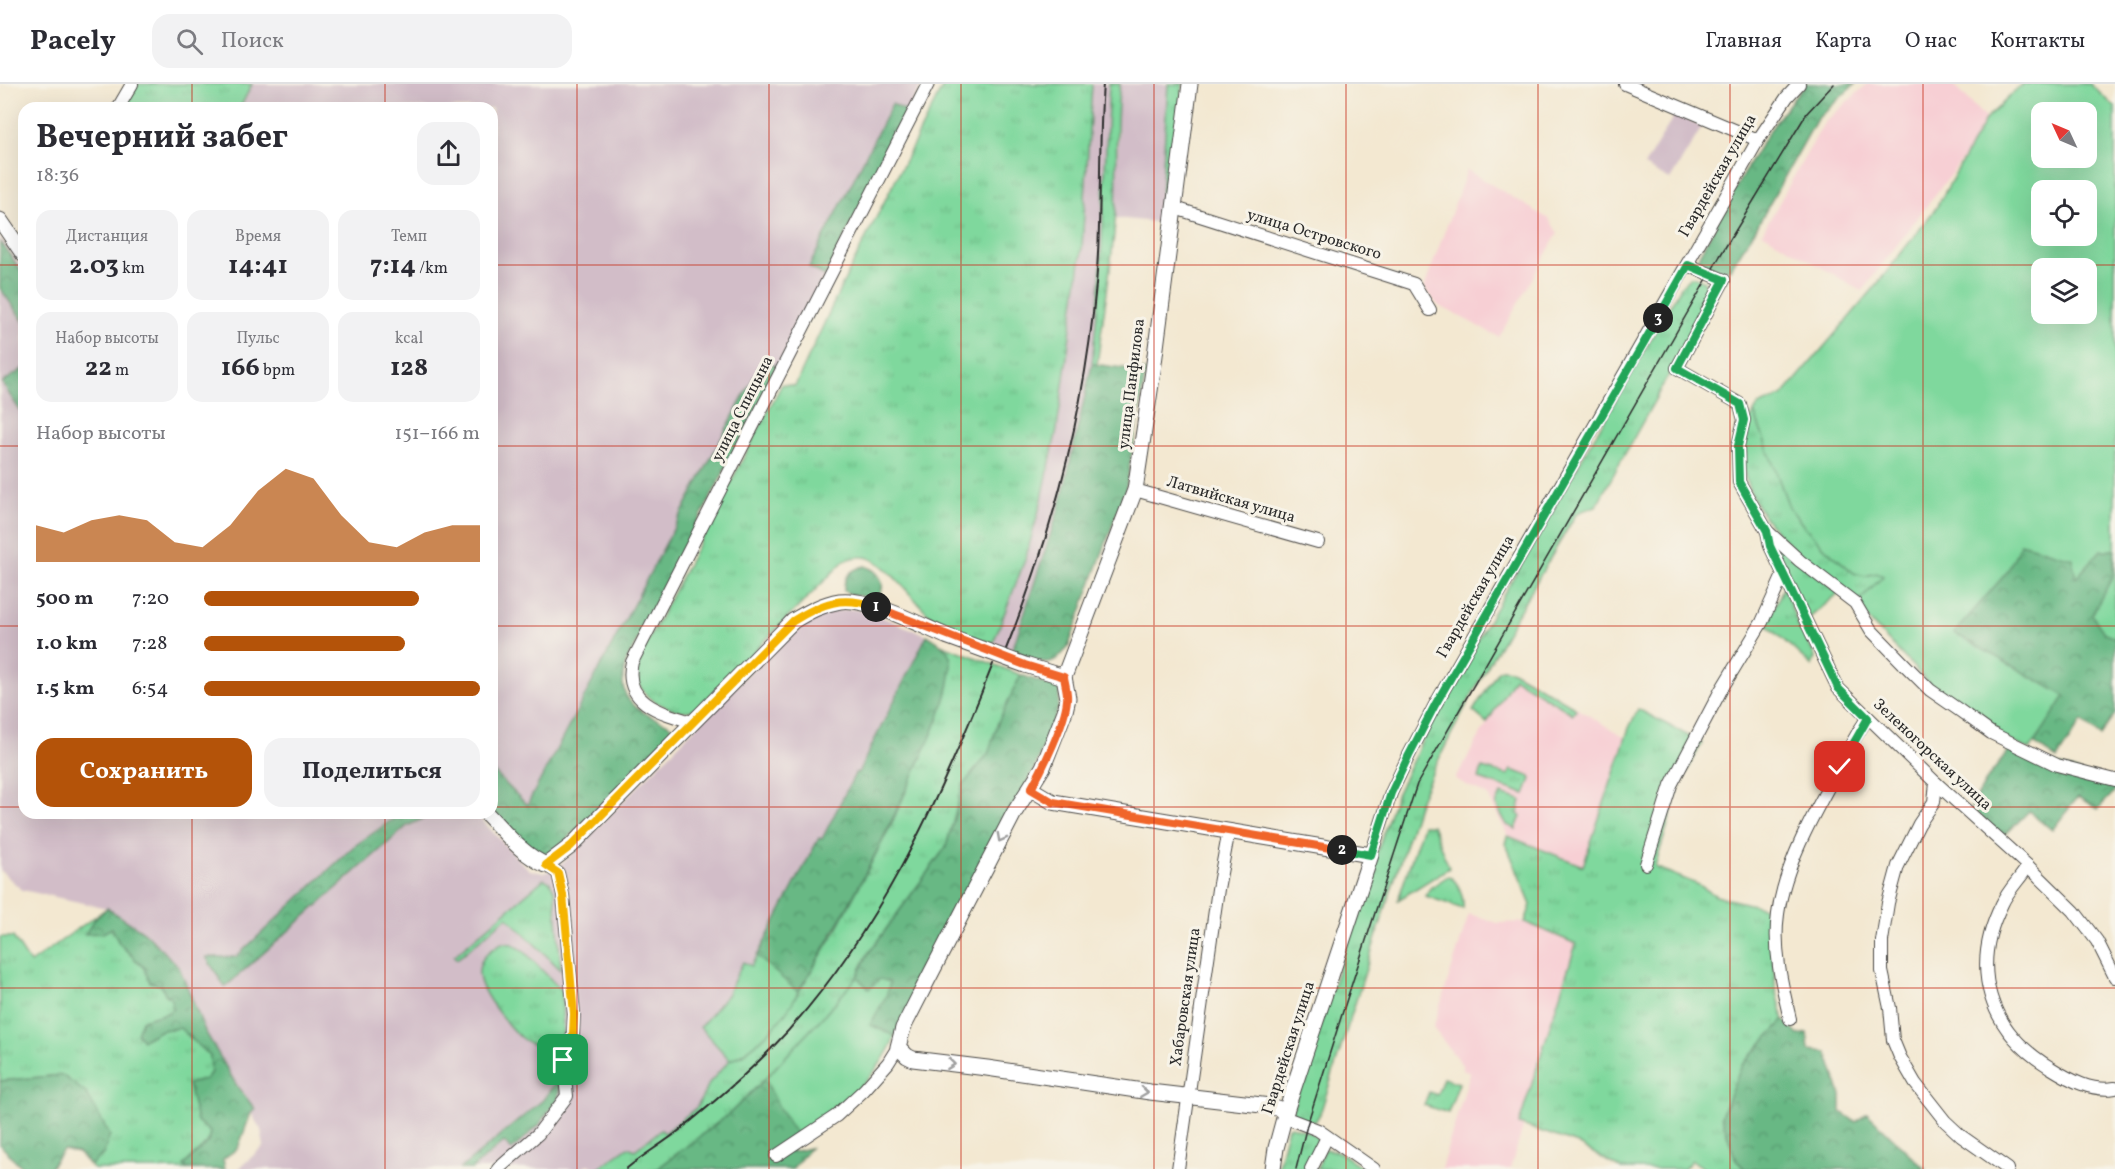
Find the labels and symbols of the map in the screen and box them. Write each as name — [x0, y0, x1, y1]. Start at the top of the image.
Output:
north arrow — [2031, 102, 2097, 168]
street label: Гвардейская улица — [1674, 110, 1762, 242]
street label: улица Островского — [1244, 204, 1384, 266]
pin: 3 — [1643, 303, 1673, 333]
street label: улица Панфилова — [1113, 317, 1151, 451]
street label: улица Спицына — [707, 352, 779, 466]
street label: Латвийская улица — [1164, 471, 1298, 529]
street label: Гвардейская улица — [1432, 531, 1520, 663]
pin: 1 — [861, 592, 891, 622]
street label: Зеленогорская улица — [1868, 694, 1996, 816]
pin — [1814, 741, 1865, 792]
one-way arrow — [997, 832, 1008, 843]
pin: 2 — [1327, 835, 1357, 865]
street label: Хабаровская улица — [1165, 926, 1207, 1068]
street label: Гвардейская улица — [1257, 979, 1321, 1117]
pin — [537, 1034, 588, 1085]
one-way arrow — [947, 1057, 956, 1069]
one-way arrow — [1140, 1085, 1149, 1097]

